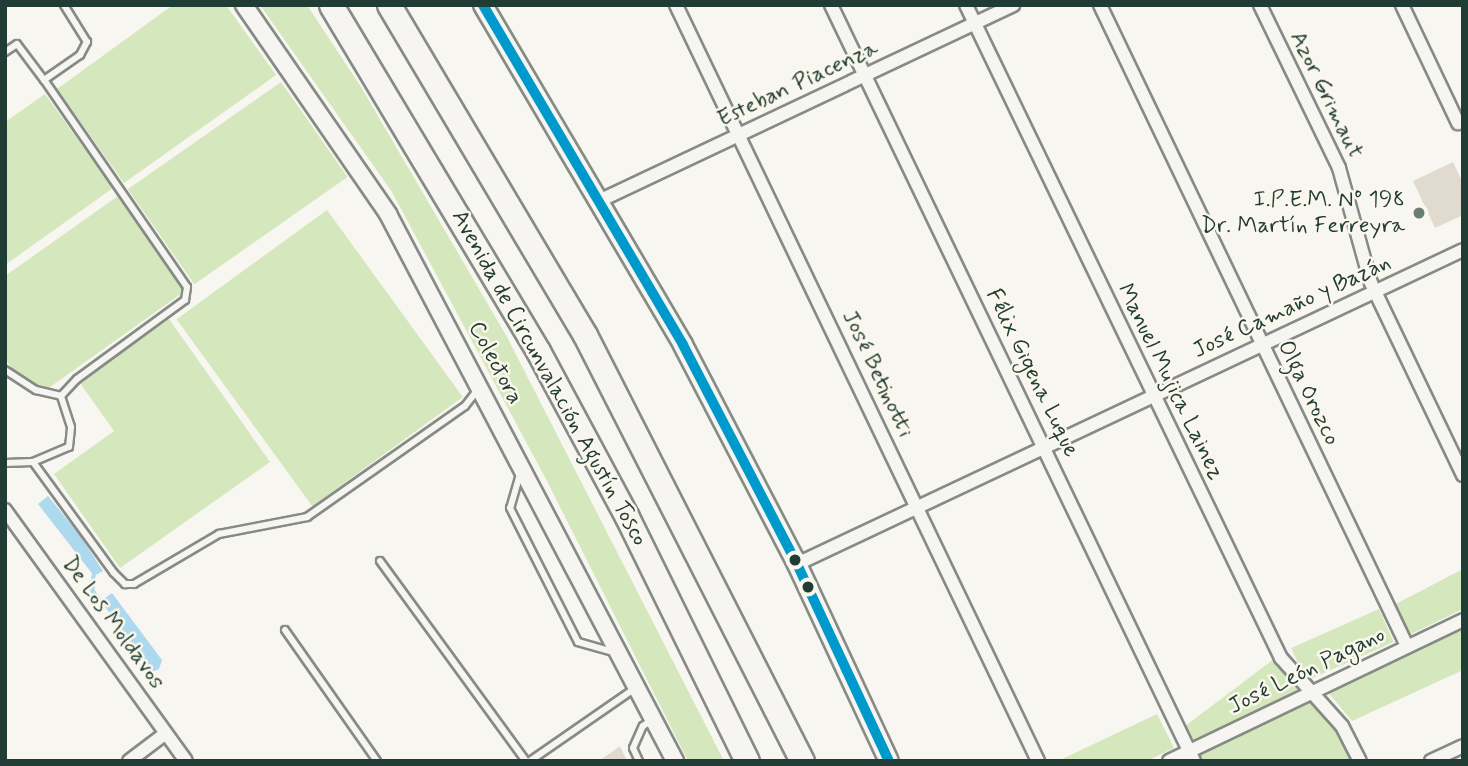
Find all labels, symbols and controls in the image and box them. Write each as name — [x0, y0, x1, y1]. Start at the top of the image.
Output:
street label: Azor Grimaut — [1282, 24, 1370, 166]
street label: Esteban Piacenza — [713, 35, 883, 133]
place label: I.P.E.M. Nº 198 Dr. Martín Ferreyra — [1205, 186, 1405, 240]
marker: I.P.E.M. Nº 198 Dr. Martín Ferreyra — [1411, 205, 1427, 221]
street label: Avenida de Circunvalación Agustín Tosco — [445, 206, 653, 550]
street label: José Camaño y Bazán — [1188, 249, 1396, 365]
street label: Manuel Mujica Lainez — [1110, 279, 1230, 485]
street label: Félix Gigena Luque — [978, 282, 1086, 464]
street label: José Betinotti — [836, 306, 918, 442]
street label: Colectora — [462, 317, 528, 409]
street label: Olga Orozco — [1270, 335, 1346, 451]
street label: De Los Moldavos — [54, 550, 172, 696]
unlabelled marker — [788, 553, 802, 567]
unlabelled marker — [801, 580, 815, 594]
street label: José León Pagano — [1222, 620, 1392, 722]

